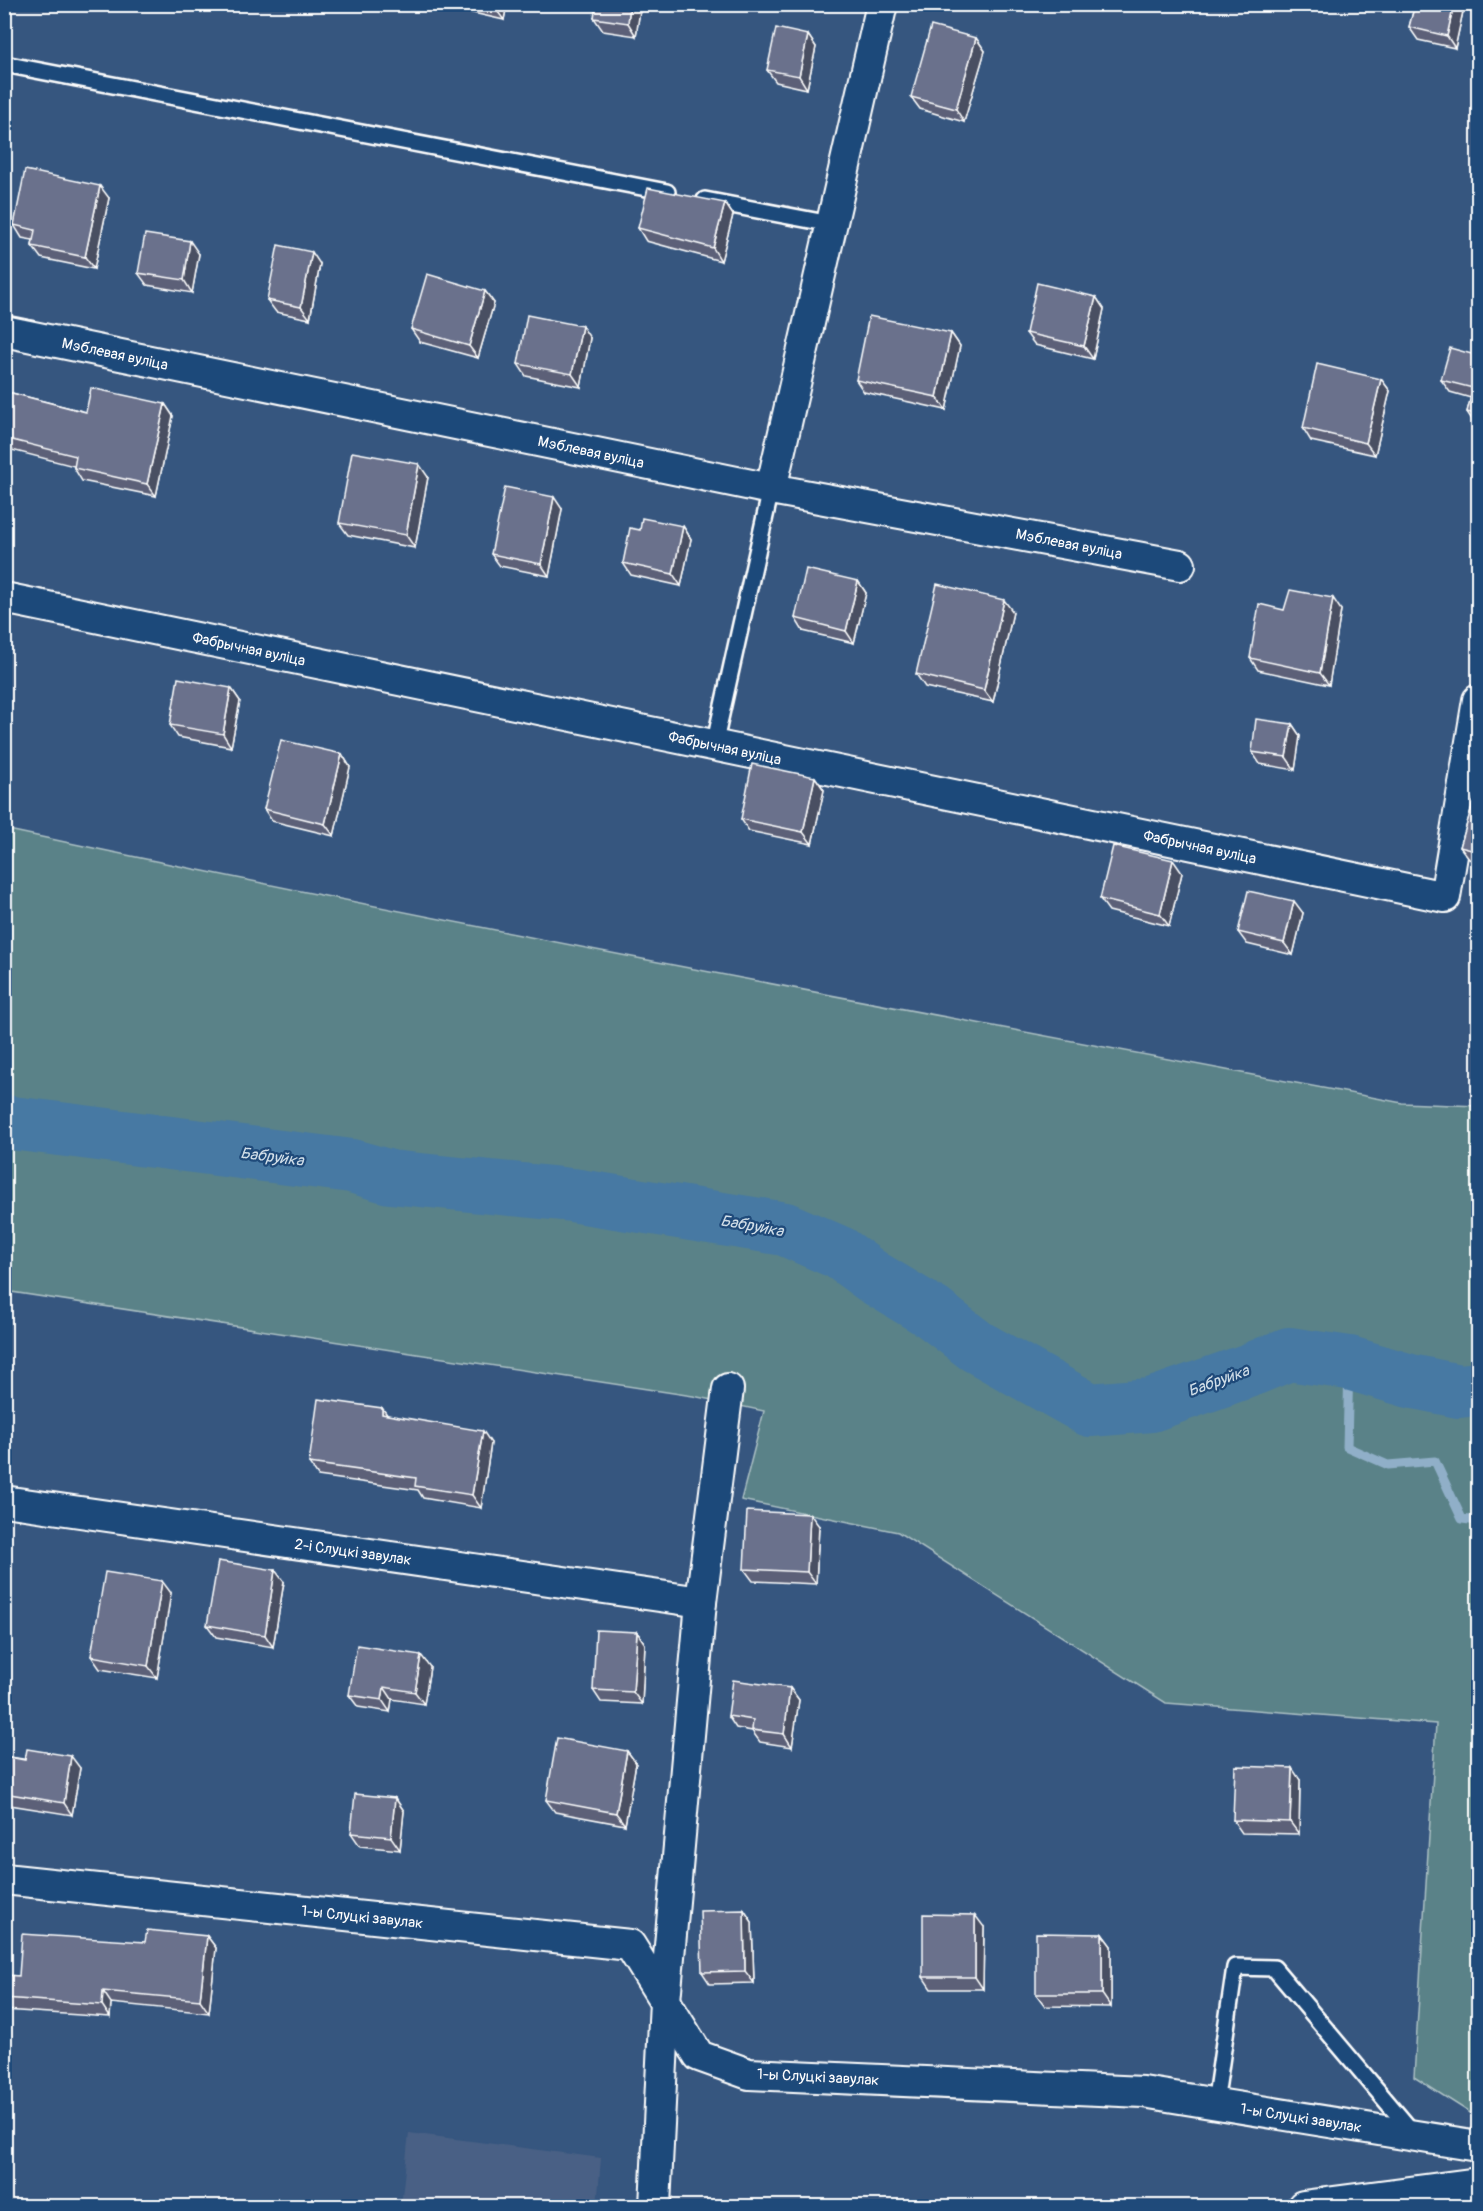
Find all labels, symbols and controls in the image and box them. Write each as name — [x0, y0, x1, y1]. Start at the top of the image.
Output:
street label: Мэблевая вуліца — [60, 334, 170, 375]
street label: Мэблевая вуліца — [536, 432, 646, 473]
street label: Мэблевая вуліца — [1014, 525, 1124, 564]
street label: Фабрычная вуліца — [191, 628, 307, 671]
street label: Фабрычная вуліца — [667, 727, 783, 770]
street label: Фабрычная вуліца — [1142, 826, 1258, 869]
water label: Бабруйка — [239, 1143, 306, 1171]
water label: Бабруйка — [719, 1211, 786, 1242]
water label: Бабруйка — [1185, 1360, 1253, 1401]
street label: 2-і Слуцкі завулак — [293, 1535, 413, 1570]
street label: 1-ы Слуцкі завулак — [300, 1902, 424, 1933]
street label: 1-ы Слуцкі завулак — [756, 2065, 880, 2090]
street label: 1-ы Слуцкі завулак — [1239, 2100, 1363, 2137]

